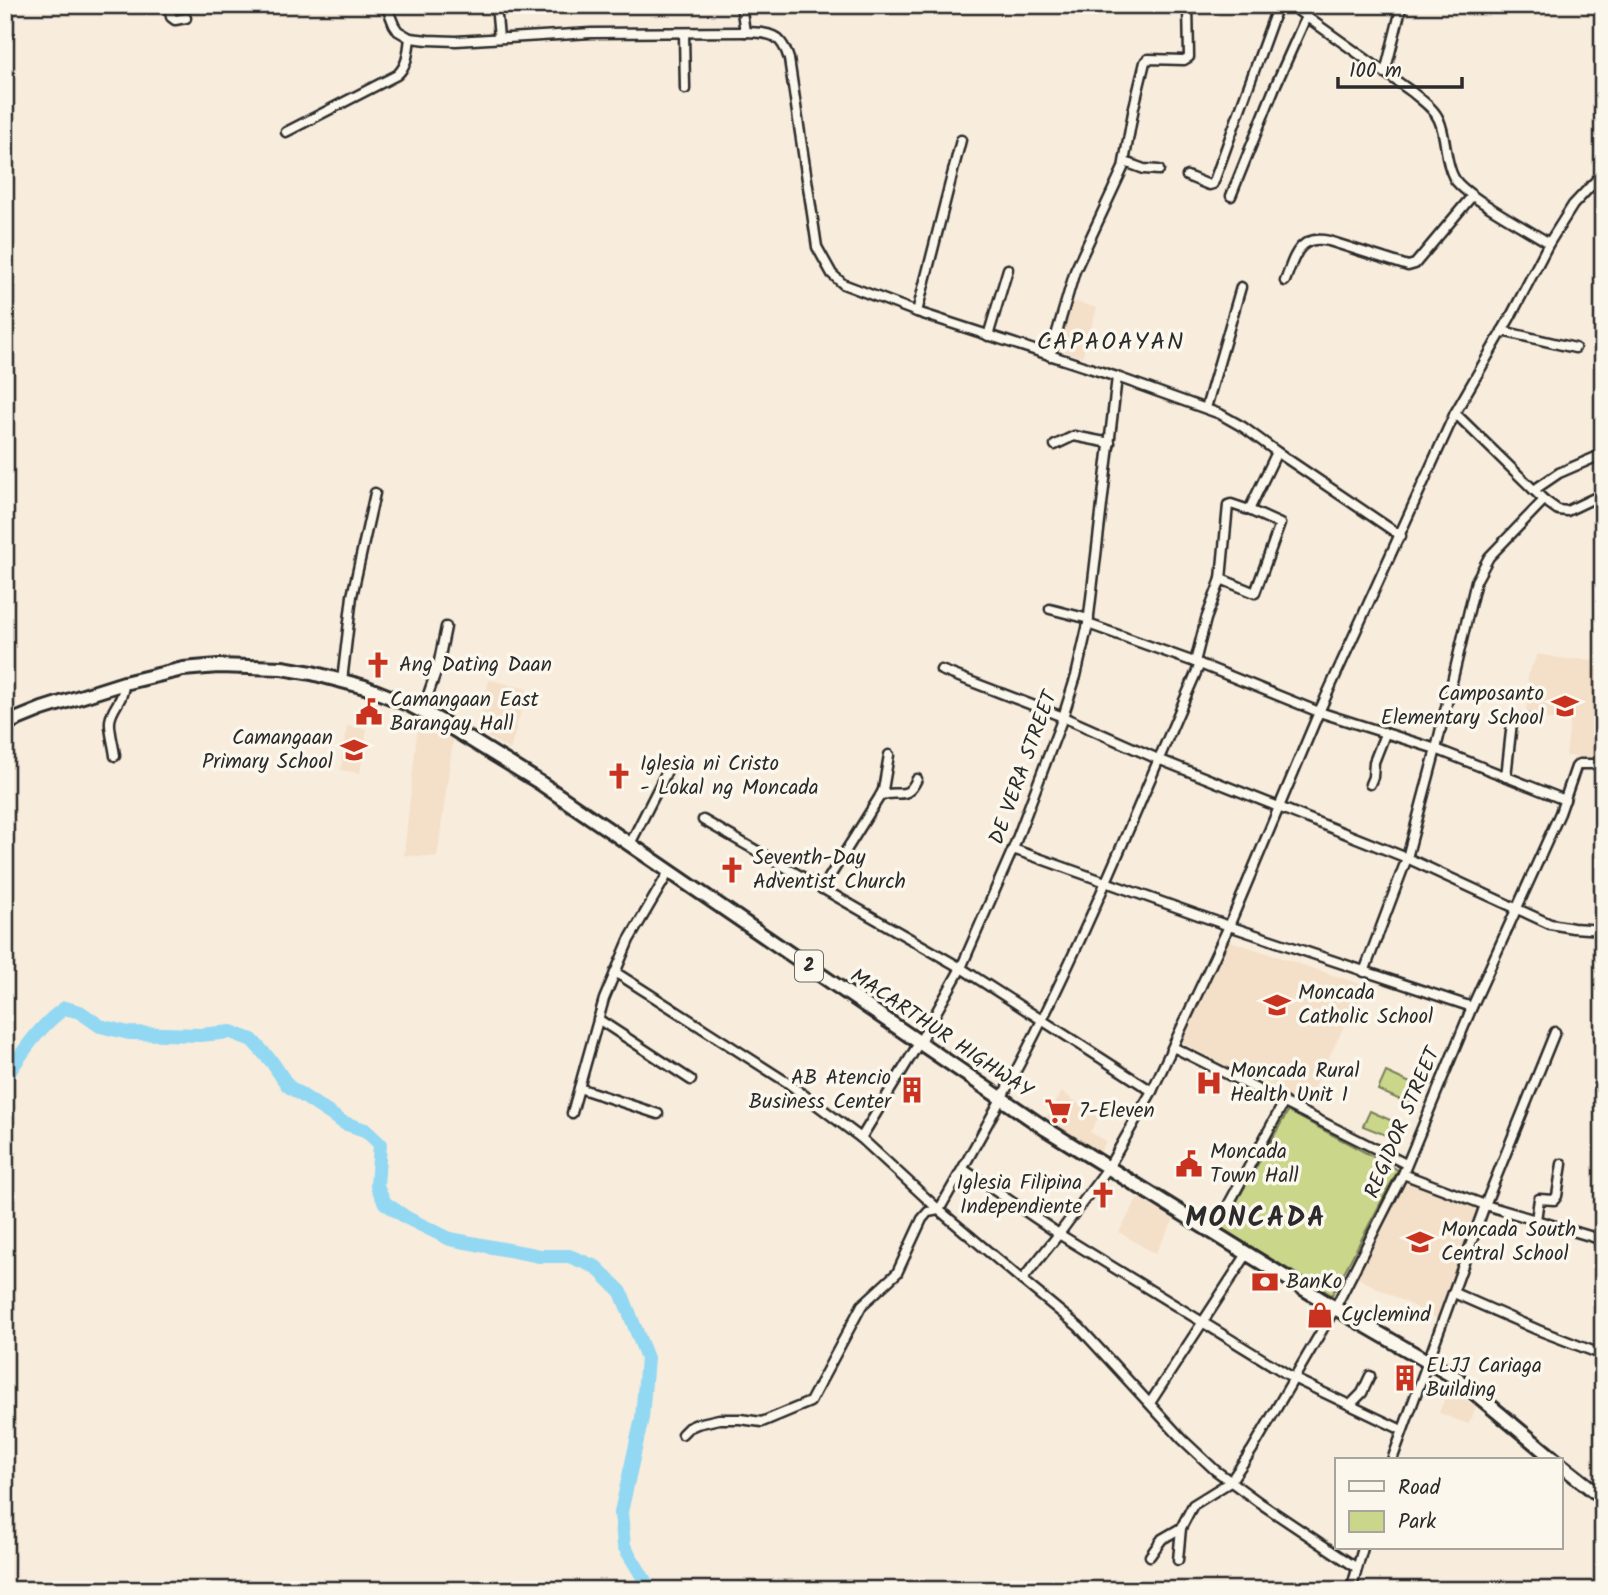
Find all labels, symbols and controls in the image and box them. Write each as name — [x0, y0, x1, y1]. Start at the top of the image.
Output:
scale bar — [1338, 46, 1463, 90]
text: 100 m — [1349, 55, 1402, 88]
district label: CAPAOAYAN — [1037, 323, 1185, 362]
place label: Ang Dating Daan — [399, 649, 552, 682]
church icon: Ang Dating Daan — [363, 650, 393, 680]
place label: Camposanto Elementary School — [1381, 678, 1544, 735]
place label: Camangaan East Barangay Hall — [390, 684, 540, 741]
street label: DE VERA STREET — [981, 685, 1068, 850]
school or university icon: Camposanto Elementary School — [1550, 691, 1580, 721]
public building icon: Camangaan East Barangay Hall — [354, 697, 384, 727]
place label: Camangaan Primary School — [202, 722, 333, 779]
school or university icon: Camangaan Primary School — [339, 735, 369, 765]
place label: Iglesia ni Cristo - Lokal ng Moncada — [640, 748, 819, 805]
church icon: Iglesia ni Cristo - Lokal ng Moncada — [604, 761, 634, 791]
place label: Seventh-Day Adventist Church — [753, 842, 906, 899]
church icon: Seventh-Day Adventist Church — [717, 855, 747, 885]
road number: 2 — [795, 950, 823, 982]
street label: MACARTHUR HIGHWAY — [843, 960, 1040, 1108]
place label: Moncada Catholic School — [1298, 977, 1433, 1034]
school or university icon: Moncada Catholic School — [1262, 990, 1292, 1020]
street label: REGIDOR STREET — [1356, 1041, 1450, 1204]
place label: Moncada Rural Health Unit 1 — [1230, 1055, 1360, 1112]
place label: AB Atencio Business Center — [749, 1062, 892, 1119]
hospital icon: Moncada Rural Health Unit 1 — [1194, 1068, 1224, 1098]
building icon: AB Atencio Business Center — [897, 1075, 927, 1105]
place label: 7-Eleven — [1079, 1095, 1155, 1128]
supermarket icon: 7-Eleven — [1043, 1096, 1073, 1126]
place label: Moncada Town Hall — [1210, 1136, 1299, 1193]
public building icon: Moncada Town Hall — [1174, 1149, 1204, 1179]
place label: Iglesia Filipina Independiente — [957, 1167, 1083, 1224]
church icon: Iglesia Filipina Independiente — [1088, 1180, 1118, 1210]
district label: MONCADA — [1185, 1196, 1327, 1241]
place label: Moncada South Central School — [1441, 1214, 1576, 1271]
school or university icon: Moncada South Central School — [1405, 1227, 1435, 1257]
place label: BanKo — [1286, 1266, 1342, 1299]
bank icon: BanKo — [1250, 1267, 1280, 1297]
place label: Cyclemind — [1341, 1299, 1431, 1332]
shop icon: Cyclemind — [1305, 1300, 1335, 1330]
place label: ELJJ Cariaga Building — [1426, 1350, 1542, 1407]
building icon: ELJJ Cariaga Building — [1390, 1363, 1420, 1393]
legend — [1335, 1458, 1562, 1550]
text: Road — [1398, 1472, 1441, 1505]
text: Park — [1398, 1506, 1436, 1539]

